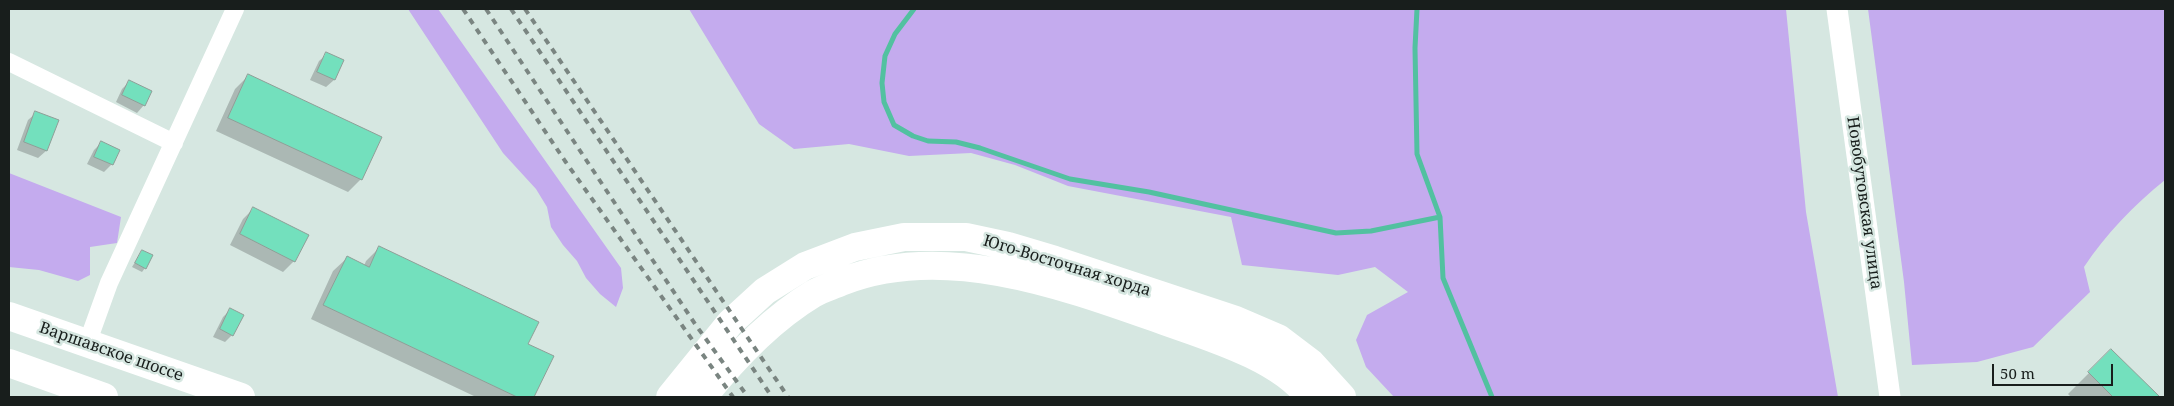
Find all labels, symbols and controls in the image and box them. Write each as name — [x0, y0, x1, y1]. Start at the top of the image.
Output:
street label: Новобутовская улица — [1842, 115, 1886, 291]
street label: Юго-Восточная хорда — [981, 231, 1153, 301]
street label: Варшавское шоссе — [37, 318, 185, 386]
scale bar — [1994, 354, 2115, 386]
text: 50 m — [2000, 363, 2035, 383]

